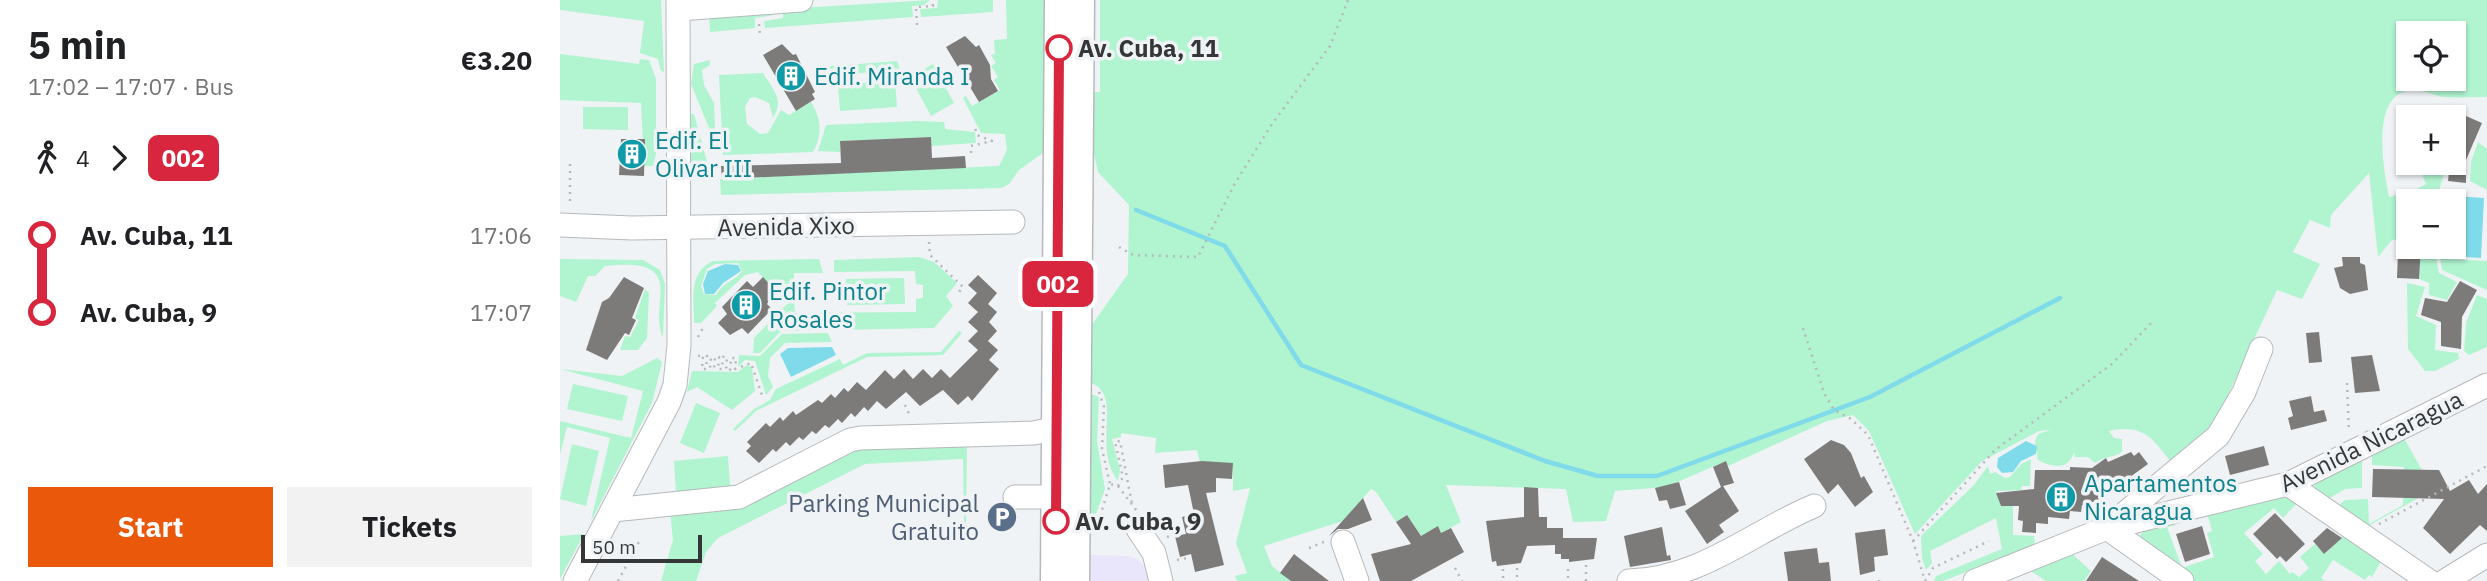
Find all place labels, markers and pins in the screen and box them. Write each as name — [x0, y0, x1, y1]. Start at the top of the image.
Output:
place label: Av. Cuba, 11 — [1078, 32, 1219, 64]
marker: Av. Cuba, 11 — [1046, 35, 1072, 61]
building icon: Edif. Miranda I — [774, 59, 808, 93]
place label: Edif. Miranda I — [814, 60, 970, 92]
place label: Edif. El Olivar III — [655, 124, 752, 184]
building icon: Edif. El Olivar III — [615, 137, 649, 171]
place label: Edif. Pintor Rosales — [769, 275, 887, 335]
building icon: Edif. Pintor Rosales — [729, 288, 763, 322]
place label: Apartamentos Nicaragua — [2084, 467, 2237, 527]
building icon: Apartamentos Nicaragua — [2044, 480, 2078, 514]
place label: Parking Municipal Gratuito — [788, 487, 979, 547]
parking icon: Parking Municipal Gratuito — [985, 500, 1019, 534]
place label: Av. Cuba, 9 — [1075, 505, 1202, 537]
marker: Av. Cuba, 9 — [1043, 508, 1069, 534]

